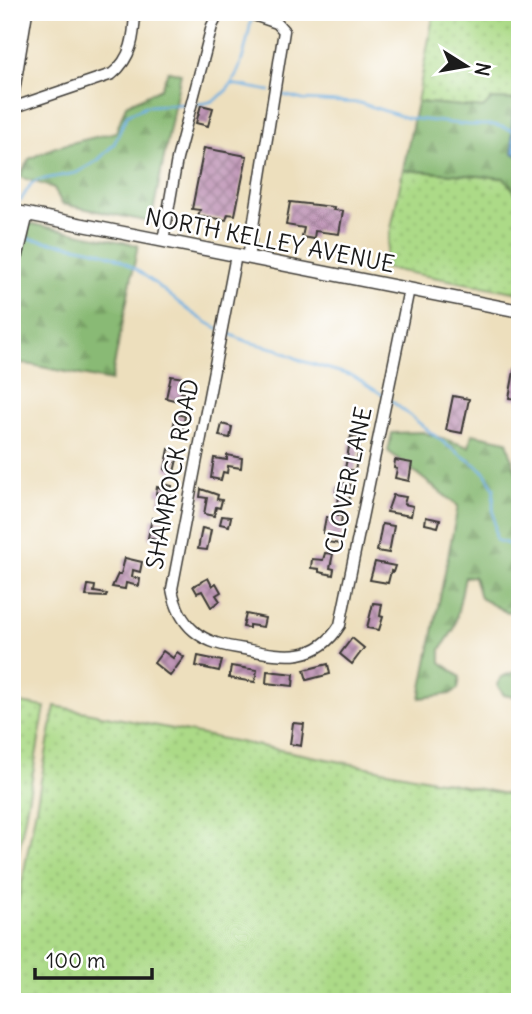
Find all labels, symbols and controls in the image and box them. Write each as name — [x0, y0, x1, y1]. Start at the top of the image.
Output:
north arrow — [430, 32, 500, 102]
text: N — [470, 61, 496, 78]
street label: NORTH KELLEY AVENUE — [143, 202, 397, 278]
street label: SHAMROCK ROAD — [139, 376, 205, 572]
street label: CLOVER LANE — [318, 404, 378, 556]
scale bar — [35, 937, 152, 981]
text: 100 m — [46, 947, 105, 974]

